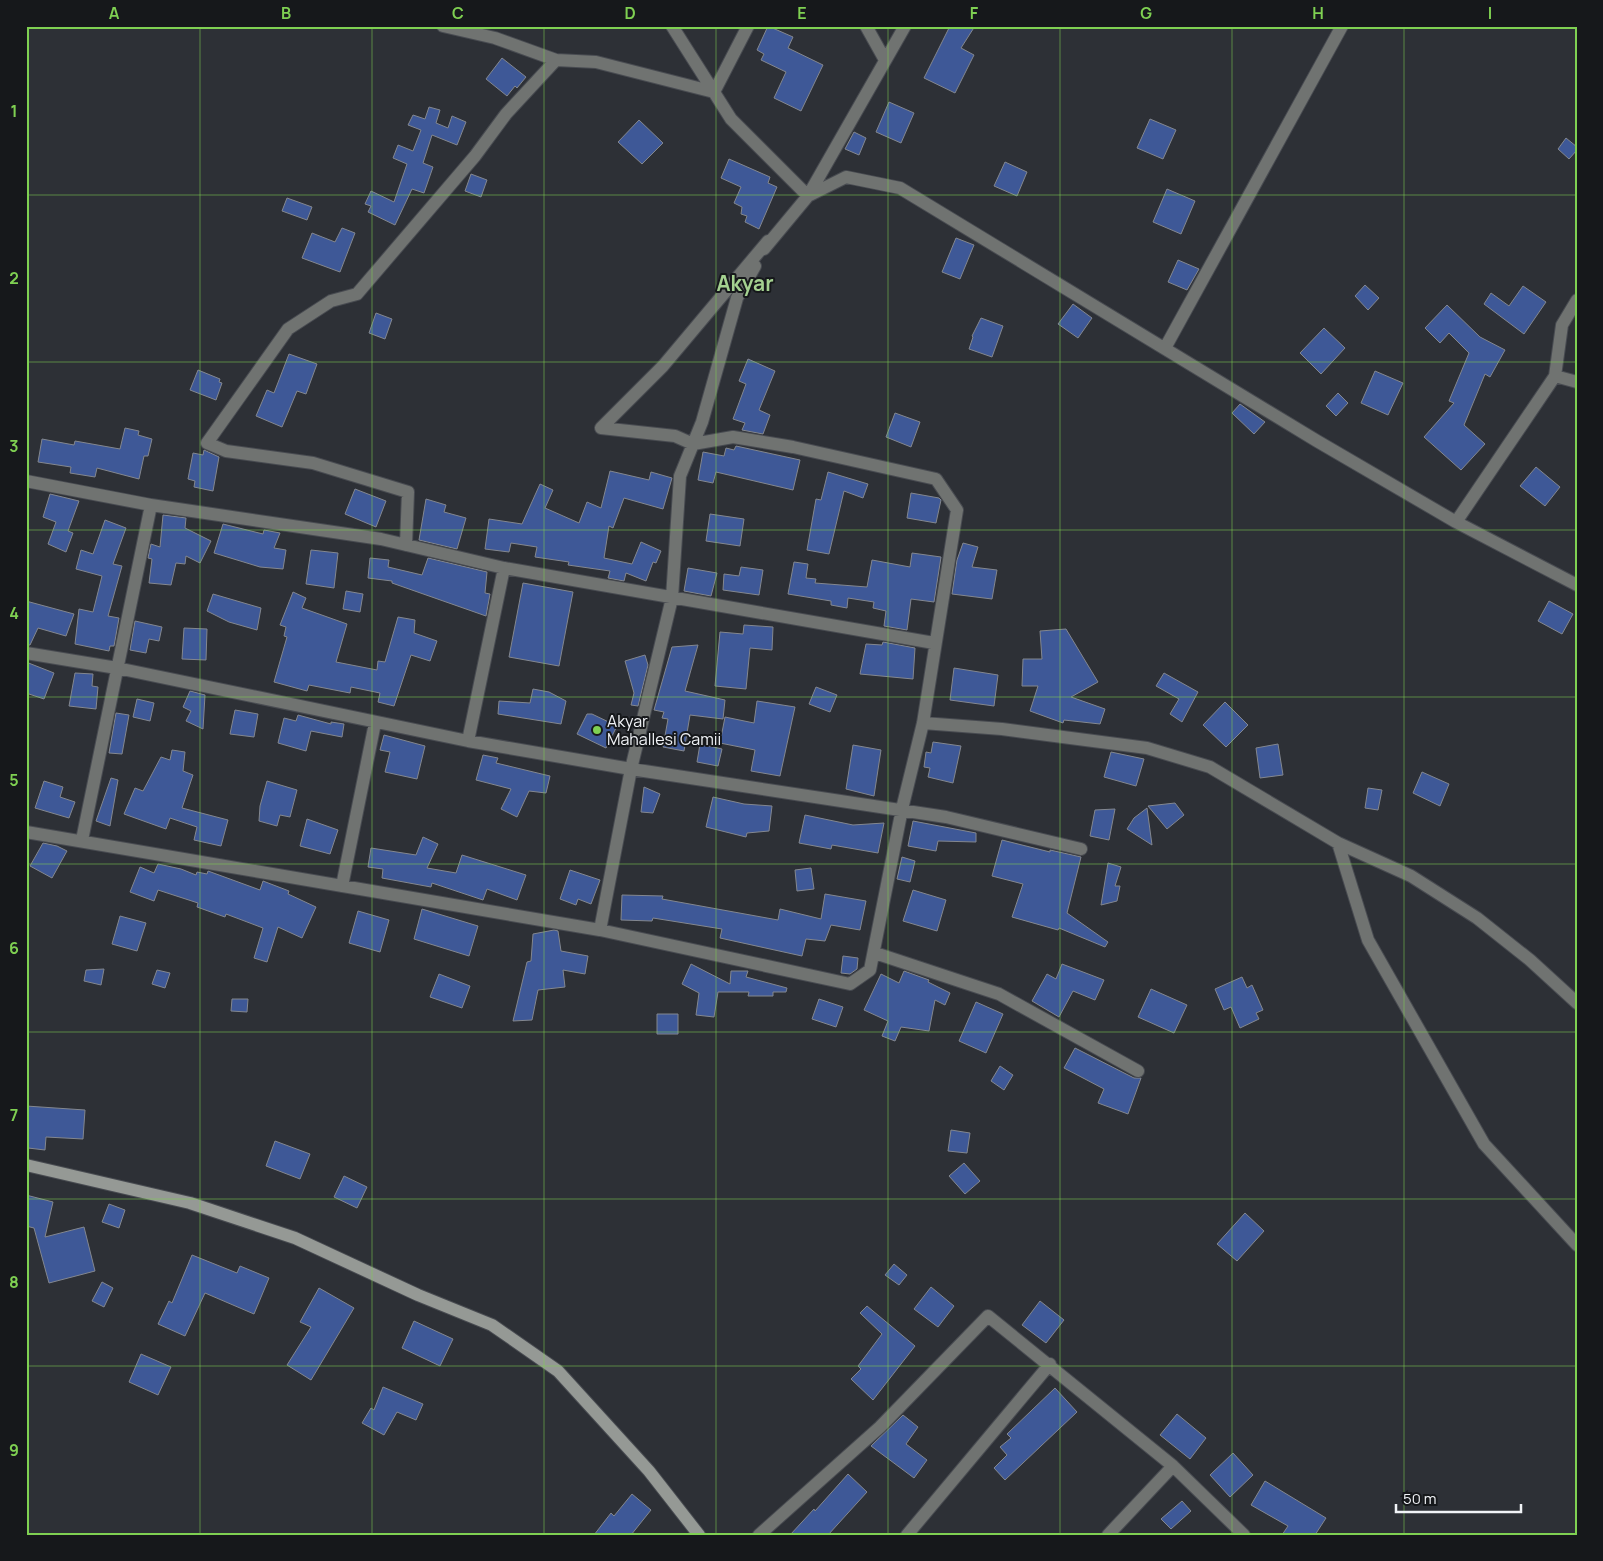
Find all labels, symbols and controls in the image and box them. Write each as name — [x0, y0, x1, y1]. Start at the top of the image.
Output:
text: A — [109, 2, 120, 24]
text: B — [281, 2, 291, 24]
text: C — [452, 2, 464, 24]
text: D — [624, 2, 636, 24]
text: E — [797, 2, 807, 24]
text: F — [970, 2, 979, 24]
text: G — [1140, 2, 1152, 24]
text: H — [1312, 2, 1324, 24]
text: I — [1488, 2, 1492, 24]
text: 1 — [10, 100, 18, 122]
text: 2 — [9, 267, 19, 289]
district label: Akyar — [716, 269, 774, 297]
text: 3 — [9, 435, 19, 457]
text: 4 — [9, 602, 19, 624]
place label: Akyar Mahallesi Camii — [607, 710, 721, 750]
marker: Akyar Mahallesi Camii — [591, 724, 603, 736]
text: 5 — [9, 769, 19, 791]
text: 6 — [9, 937, 19, 959]
text: 7 — [10, 1104, 18, 1126]
text: 8 — [9, 1271, 19, 1293]
text: 9 — [9, 1439, 19, 1461]
scale bar — [1396, 1481, 1520, 1513]
text: 50 m — [1403, 1488, 1437, 1509]

